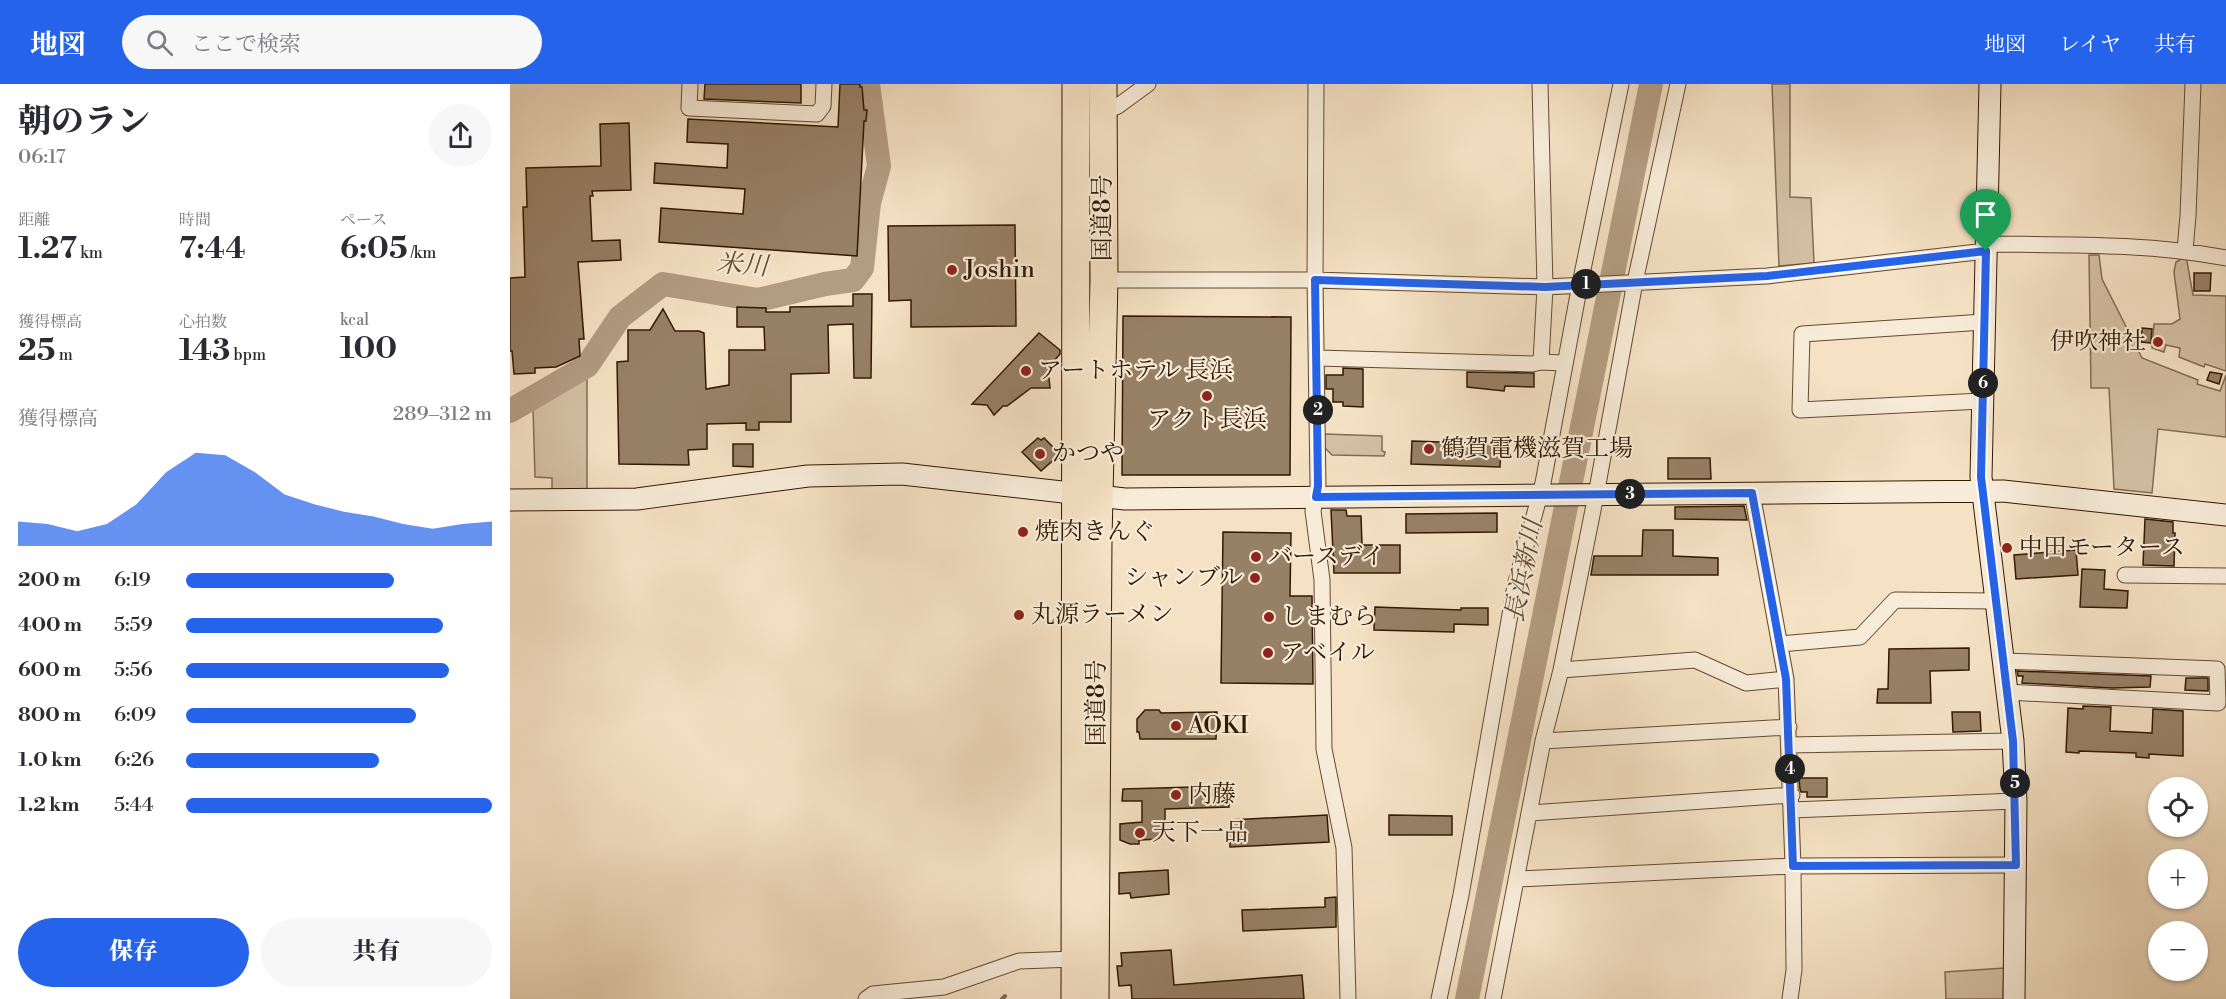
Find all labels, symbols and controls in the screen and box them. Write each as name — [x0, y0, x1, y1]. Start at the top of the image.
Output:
search box — [122, 15, 542, 69]
icon: search — [143, 26, 176, 59]
text: 地図 — [30, 28, 86, 63]
text: ここで検索 — [191, 31, 301, 58]
text: 地図 — [1984, 32, 2026, 58]
text: レイヤ — [2059, 32, 2121, 58]
text: 共有 — [2154, 32, 2196, 58]
text: 朝のラン — [18, 102, 150, 143]
button: share — [429, 104, 492, 167]
text: 06:17 — [18, 145, 66, 170]
street label: 国道8号 — [1088, 175, 1118, 261]
pin — [1960, 189, 2011, 251]
icon: arrive — [1969, 198, 2002, 231]
text: 距離 — [18, 210, 50, 230]
text: 時間 — [179, 210, 211, 230]
text: ペース — [340, 210, 387, 230]
text: 1.27 — [18, 230, 77, 268]
text: 7:44 — [179, 230, 245, 268]
text: 6:05 — [340, 230, 408, 268]
text: km — [77, 243, 103, 263]
text: /km — [408, 243, 436, 263]
water label: 米川 — [715, 247, 772, 283]
place label: Joshin — [963, 255, 1035, 285]
marker: Joshin — [945, 263, 959, 277]
pin: 1 — [1571, 269, 1601, 299]
text: 1 — [1582, 274, 1590, 294]
text: kcal — [340, 310, 369, 330]
text: 獲得標高 — [18, 312, 82, 332]
text: 心拍数 — [179, 312, 227, 332]
place label: 伊吹神社 — [2050, 327, 2146, 357]
text: 100 — [340, 330, 397, 368]
text: 25 — [18, 332, 55, 370]
text: 143 — [179, 332, 230, 370]
marker: 伊吹神社 — [2151, 335, 2165, 349]
text: m — [55, 345, 73, 365]
text: bpm — [230, 345, 266, 365]
place label: アートホテル 長浜 — [1038, 356, 1233, 386]
marker: アートホテル 長浜 — [1019, 364, 1033, 378]
pin: 6 — [1968, 368, 1998, 398]
text: 6 — [1978, 373, 1988, 393]
marker: アクト長浜 — [1200, 389, 1214, 403]
pin: 2 — [1303, 395, 1333, 425]
text: 2 — [1313, 400, 1323, 420]
text: 289–312 m — [393, 402, 492, 427]
place label: アクト長浜 — [1147, 405, 1267, 435]
text: 獲得標高 — [18, 407, 98, 432]
place label: 鶴賀電機滋賀工場 — [1441, 434, 1633, 464]
place label: かつや — [1052, 439, 1124, 469]
marker: 鶴賀電機滋賀工場 — [1422, 442, 1436, 456]
marker: かつや — [1033, 447, 1047, 461]
pin: 3 — [1615, 479, 1645, 509]
text: 3 — [1625, 484, 1635, 504]
water label: 長浜新川 — [1498, 514, 1550, 625]
place label: 焼肉きんぐ — [1035, 517, 1155, 547]
marker: 焼肉きんぐ — [1016, 525, 1030, 539]
place label: 中田モータース — [2019, 533, 2185, 563]
marker: 中田モータース — [2000, 541, 2014, 555]
place label: バースデイ — [1268, 542, 1385, 572]
marker: バースデイ — [1249, 550, 1263, 564]
place label: シャンブル — [1124, 563, 1243, 593]
text: 200 m — [18, 568, 81, 593]
text: 6:19 — [114, 568, 151, 593]
marker: シャンブル — [1248, 571, 1262, 585]
place label: 丸源ラーメン — [1031, 600, 1174, 630]
place label: しまむら — [1281, 602, 1377, 632]
marker: 丸源ラーメン — [1012, 608, 1026, 622]
marker: しまむら — [1262, 610, 1276, 624]
text: 400 m — [18, 613, 82, 638]
text: 5:59 — [114, 613, 153, 638]
place label: アベイル — [1280, 638, 1375, 668]
marker: アベイル — [1261, 646, 1275, 660]
text: 600 m — [18, 658, 81, 683]
text: 5:56 — [114, 658, 153, 683]
street label: 国道8号 — [1082, 660, 1112, 746]
text: 800 m — [18, 703, 81, 728]
text: 6:09 — [114, 703, 156, 728]
place label: AOKI — [1187, 711, 1249, 741]
marker: AOKI — [1169, 719, 1183, 733]
text: 1.0 km — [18, 748, 82, 773]
text: 6:26 — [114, 748, 154, 773]
pin: 4 — [1775, 754, 1805, 784]
text: 4 — [1785, 759, 1795, 779]
pin: 5 — [2000, 768, 2030, 798]
text: 5 — [2010, 773, 2020, 793]
map controls — [2148, 777, 2208, 981]
button: locate — [2148, 777, 2208, 837]
place label: 内藤 — [1188, 780, 1236, 810]
marker: 内藤 — [1169, 788, 1183, 802]
text: 1.2 km — [18, 793, 80, 818]
text: 5:44 — [114, 793, 154, 818]
place label: 天下一品 — [1152, 818, 1248, 848]
marker: 天下一品 — [1133, 826, 1147, 840]
button: + — [2148, 849, 2208, 909]
button: 保存 — [18, 918, 249, 987]
button: 共有 — [261, 918, 492, 987]
button: − — [2148, 921, 2208, 981]

